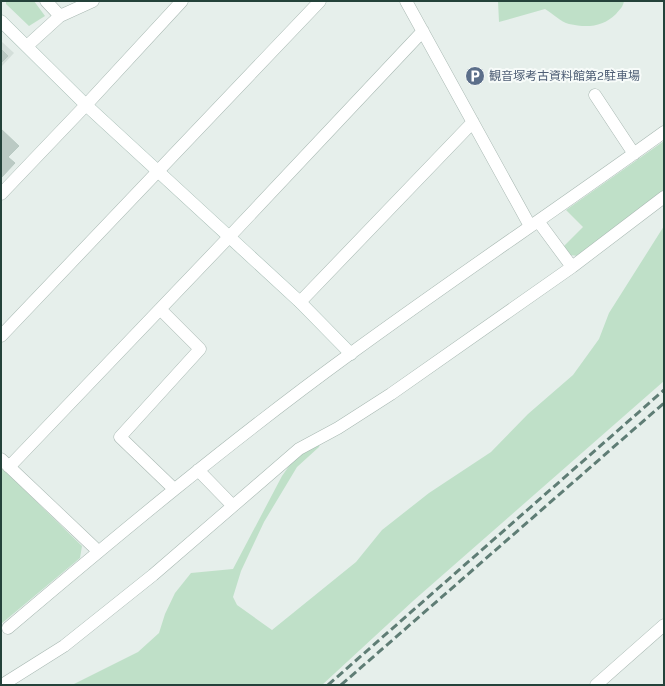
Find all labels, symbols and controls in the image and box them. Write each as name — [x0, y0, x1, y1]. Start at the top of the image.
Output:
parking icon: 観音塚考古資料館第2駐車場 — [464, 65, 486, 87]
place label: 観音塚考古資料館第2駐車場 — [489, 69, 640, 83]

